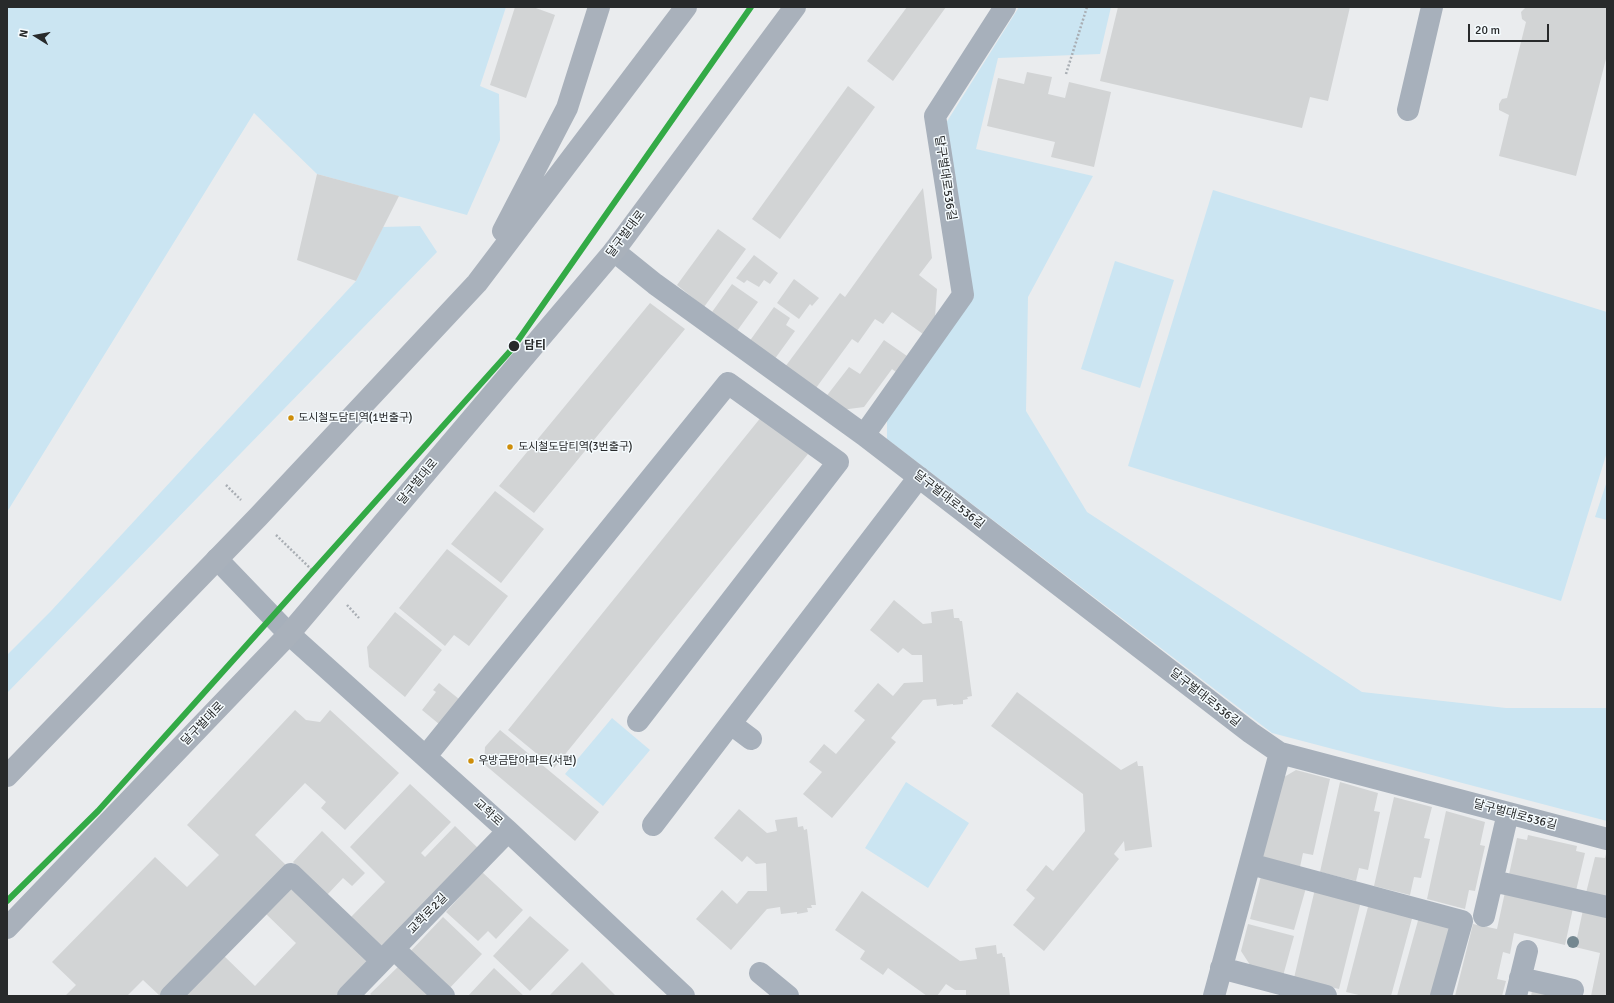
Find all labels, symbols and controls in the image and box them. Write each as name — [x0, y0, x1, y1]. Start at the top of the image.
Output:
north arrow — [16, 16, 56, 56]
scale bar — [1470, 16, 1551, 42]
text: 20 m — [1475, 23, 1500, 38]
text: N — [17, 29, 31, 39]
street label: 달구벌대로536길 — [931, 135, 959, 221]
street label: 달구벌대로 — [604, 208, 648, 260]
marker: 담티 — [507, 339, 521, 353]
place label: 담티 — [524, 339, 546, 353]
place label: 도시철도담티역(1번출구) — [298, 411, 412, 425]
marker: 도시철도담티역(1번출구) — [286, 413, 296, 423]
place label: 도시철도담티역(3번출구) — [518, 440, 632, 454]
marker: 도시철도담티역(3번출구) — [505, 442, 515, 452]
street label: 달구벌대로 — [395, 456, 441, 508]
street label: 달구벌대로536길 — [911, 468, 987, 532]
street label: 달구벌대로536길 — [1167, 666, 1243, 730]
street label: 달구벌대로 — [179, 699, 227, 749]
place label: 우방금탑아파트(서편) — [478, 754, 576, 768]
marker: 우방금탑아파트(서편) — [466, 756, 476, 766]
street label: 교학로 — [471, 797, 505, 829]
street label: 달구벌대로536길 — [1472, 797, 1558, 833]
street label: 교학로2길 — [405, 891, 451, 937]

